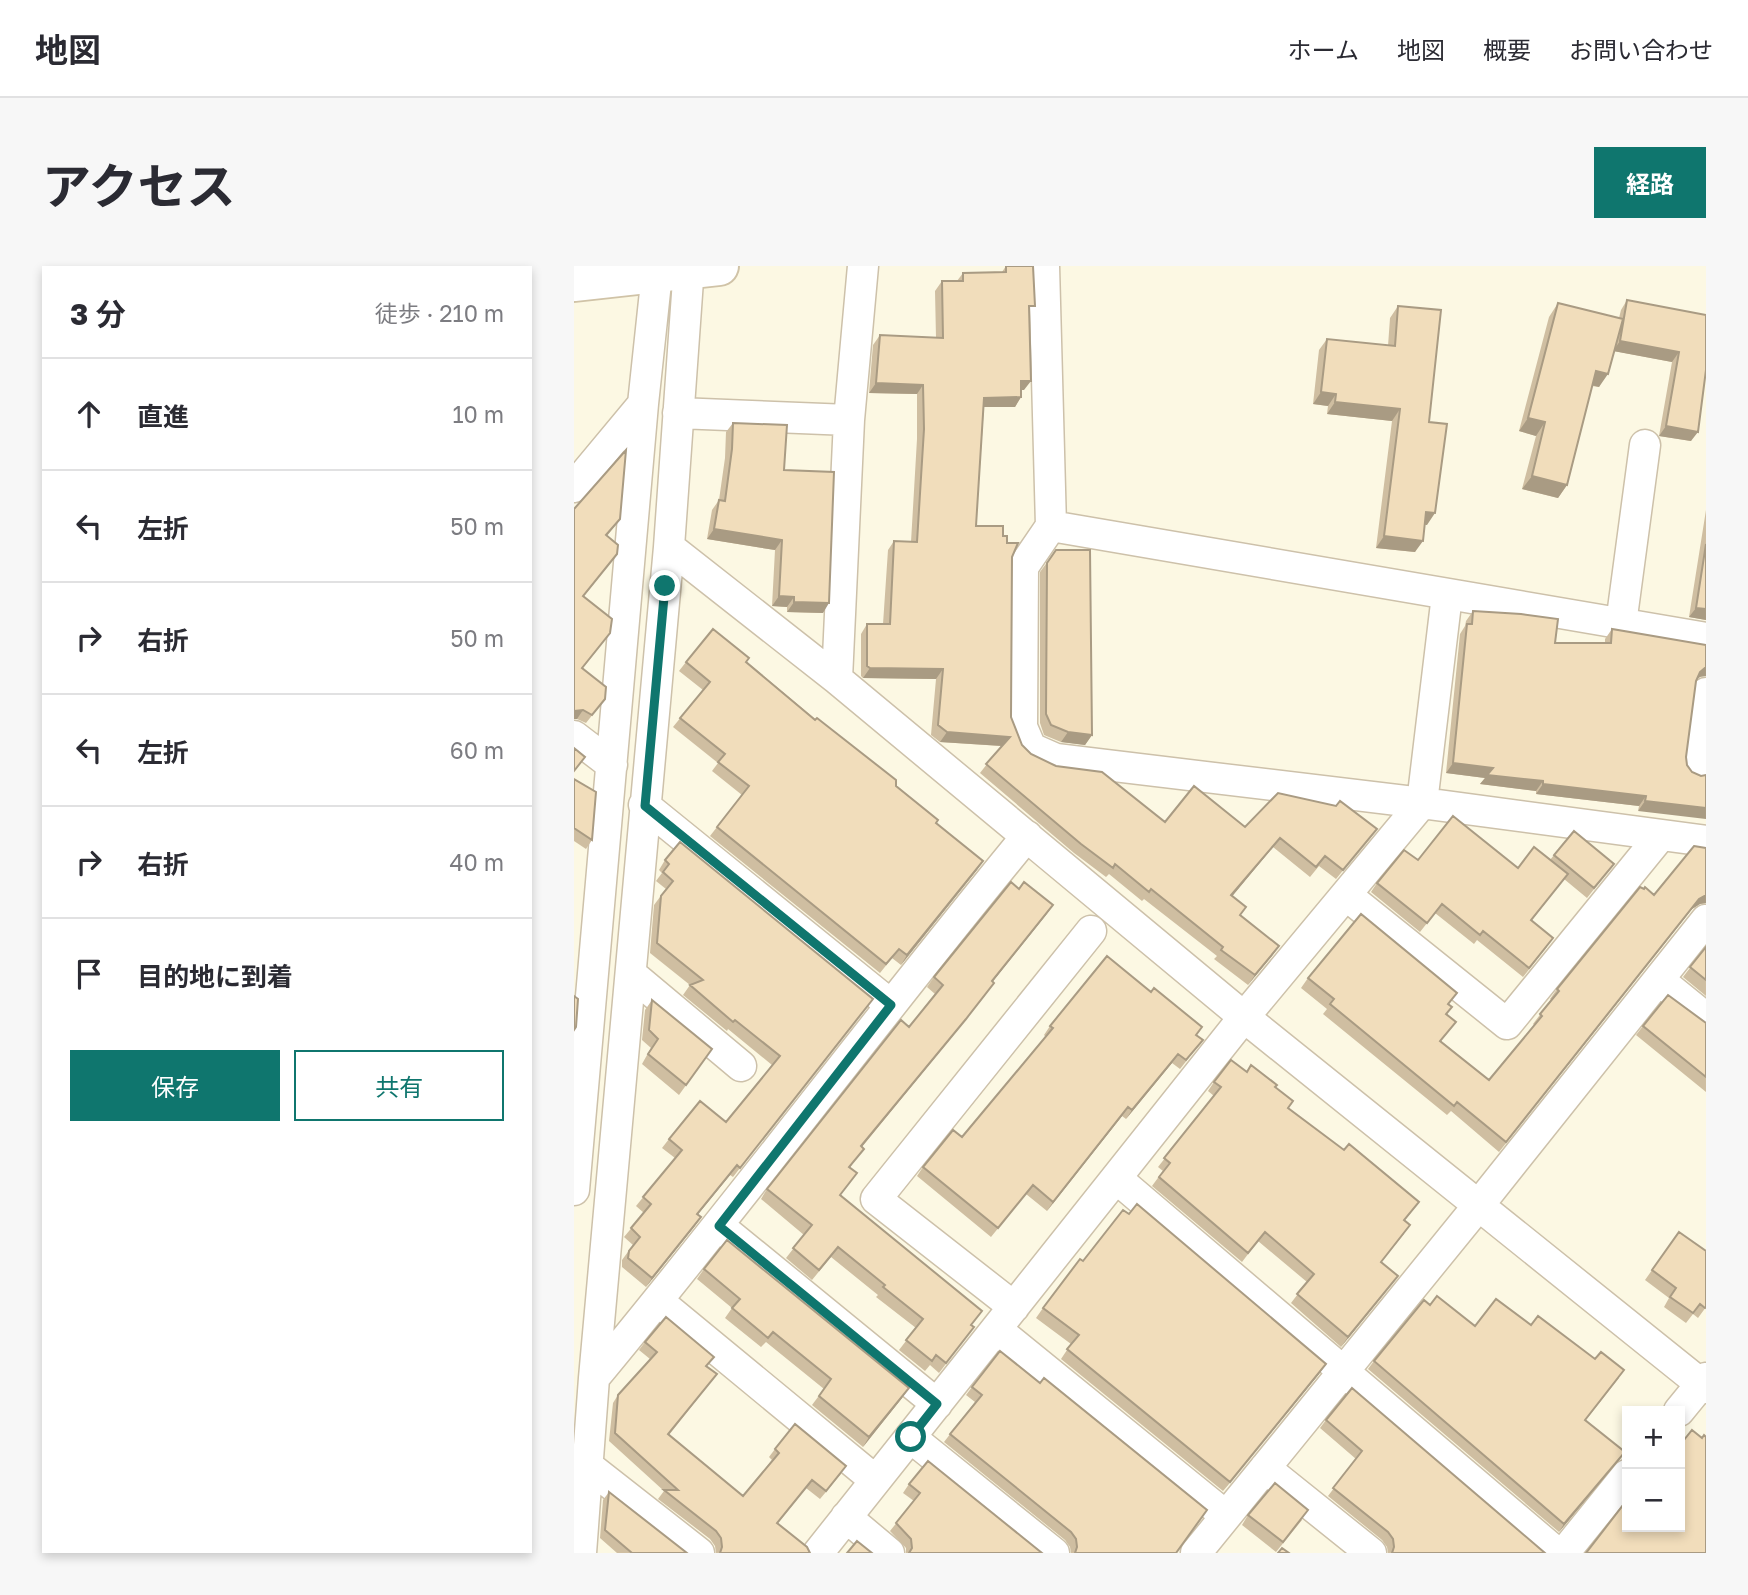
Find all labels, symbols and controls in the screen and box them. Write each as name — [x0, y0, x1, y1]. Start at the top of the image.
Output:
text: 地図 — [35, 30, 101, 69]
text: ホーム — [1288, 35, 1359, 64]
text: 地図 — [1397, 35, 1445, 64]
text: 概要 — [1483, 35, 1531, 64]
text: お問い合わせ — [1569, 35, 1713, 64]
button: 経路 — [1594, 147, 1706, 218]
text: アクセス — [42, 156, 236, 215]
text: 3 分 — [70, 296, 126, 332]
text: 徒歩 · 210 m — [375, 299, 504, 327]
icon: ahead — [70, 395, 108, 433]
text: 10 m — [452, 400, 504, 428]
text: 直進 — [137, 401, 189, 432]
icon: left — [70, 507, 108, 545]
text: 50 m — [450, 512, 504, 540]
text: 左折 — [137, 513, 189, 544]
route end — [649, 570, 680, 601]
icon: right — [70, 619, 108, 657]
text: 50 m — [450, 624, 504, 652]
text: 右折 — [137, 625, 189, 656]
icon: left — [70, 731, 108, 769]
text: 60 m — [450, 736, 504, 764]
text: 左折 — [137, 737, 189, 768]
icon: right — [70, 843, 108, 881]
text: 40 m — [450, 848, 504, 876]
text: 右折 — [137, 849, 189, 880]
icon: arrive — [70, 955, 108, 993]
text: 目的地に到着 — [137, 961, 293, 992]
button: 保存 — [70, 1050, 280, 1121]
button: 共有 — [294, 1050, 504, 1121]
map controls — [1622, 1406, 1685, 1532]
button: + — [1622, 1406, 1685, 1469]
route start — [895, 1421, 926, 1452]
button: − — [1622, 1469, 1685, 1532]

